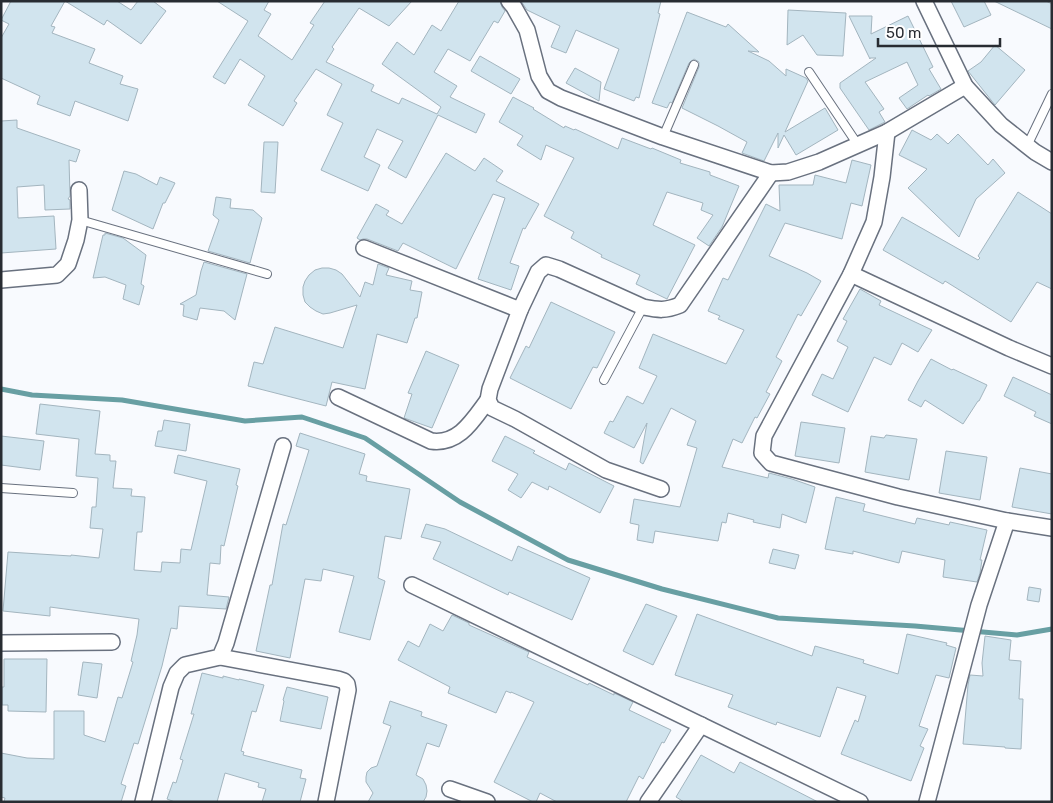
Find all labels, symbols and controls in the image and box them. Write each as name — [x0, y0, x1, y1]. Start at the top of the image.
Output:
scale bar — [878, 15, 1000, 47]
text: 50 m — [886, 24, 921, 42]

